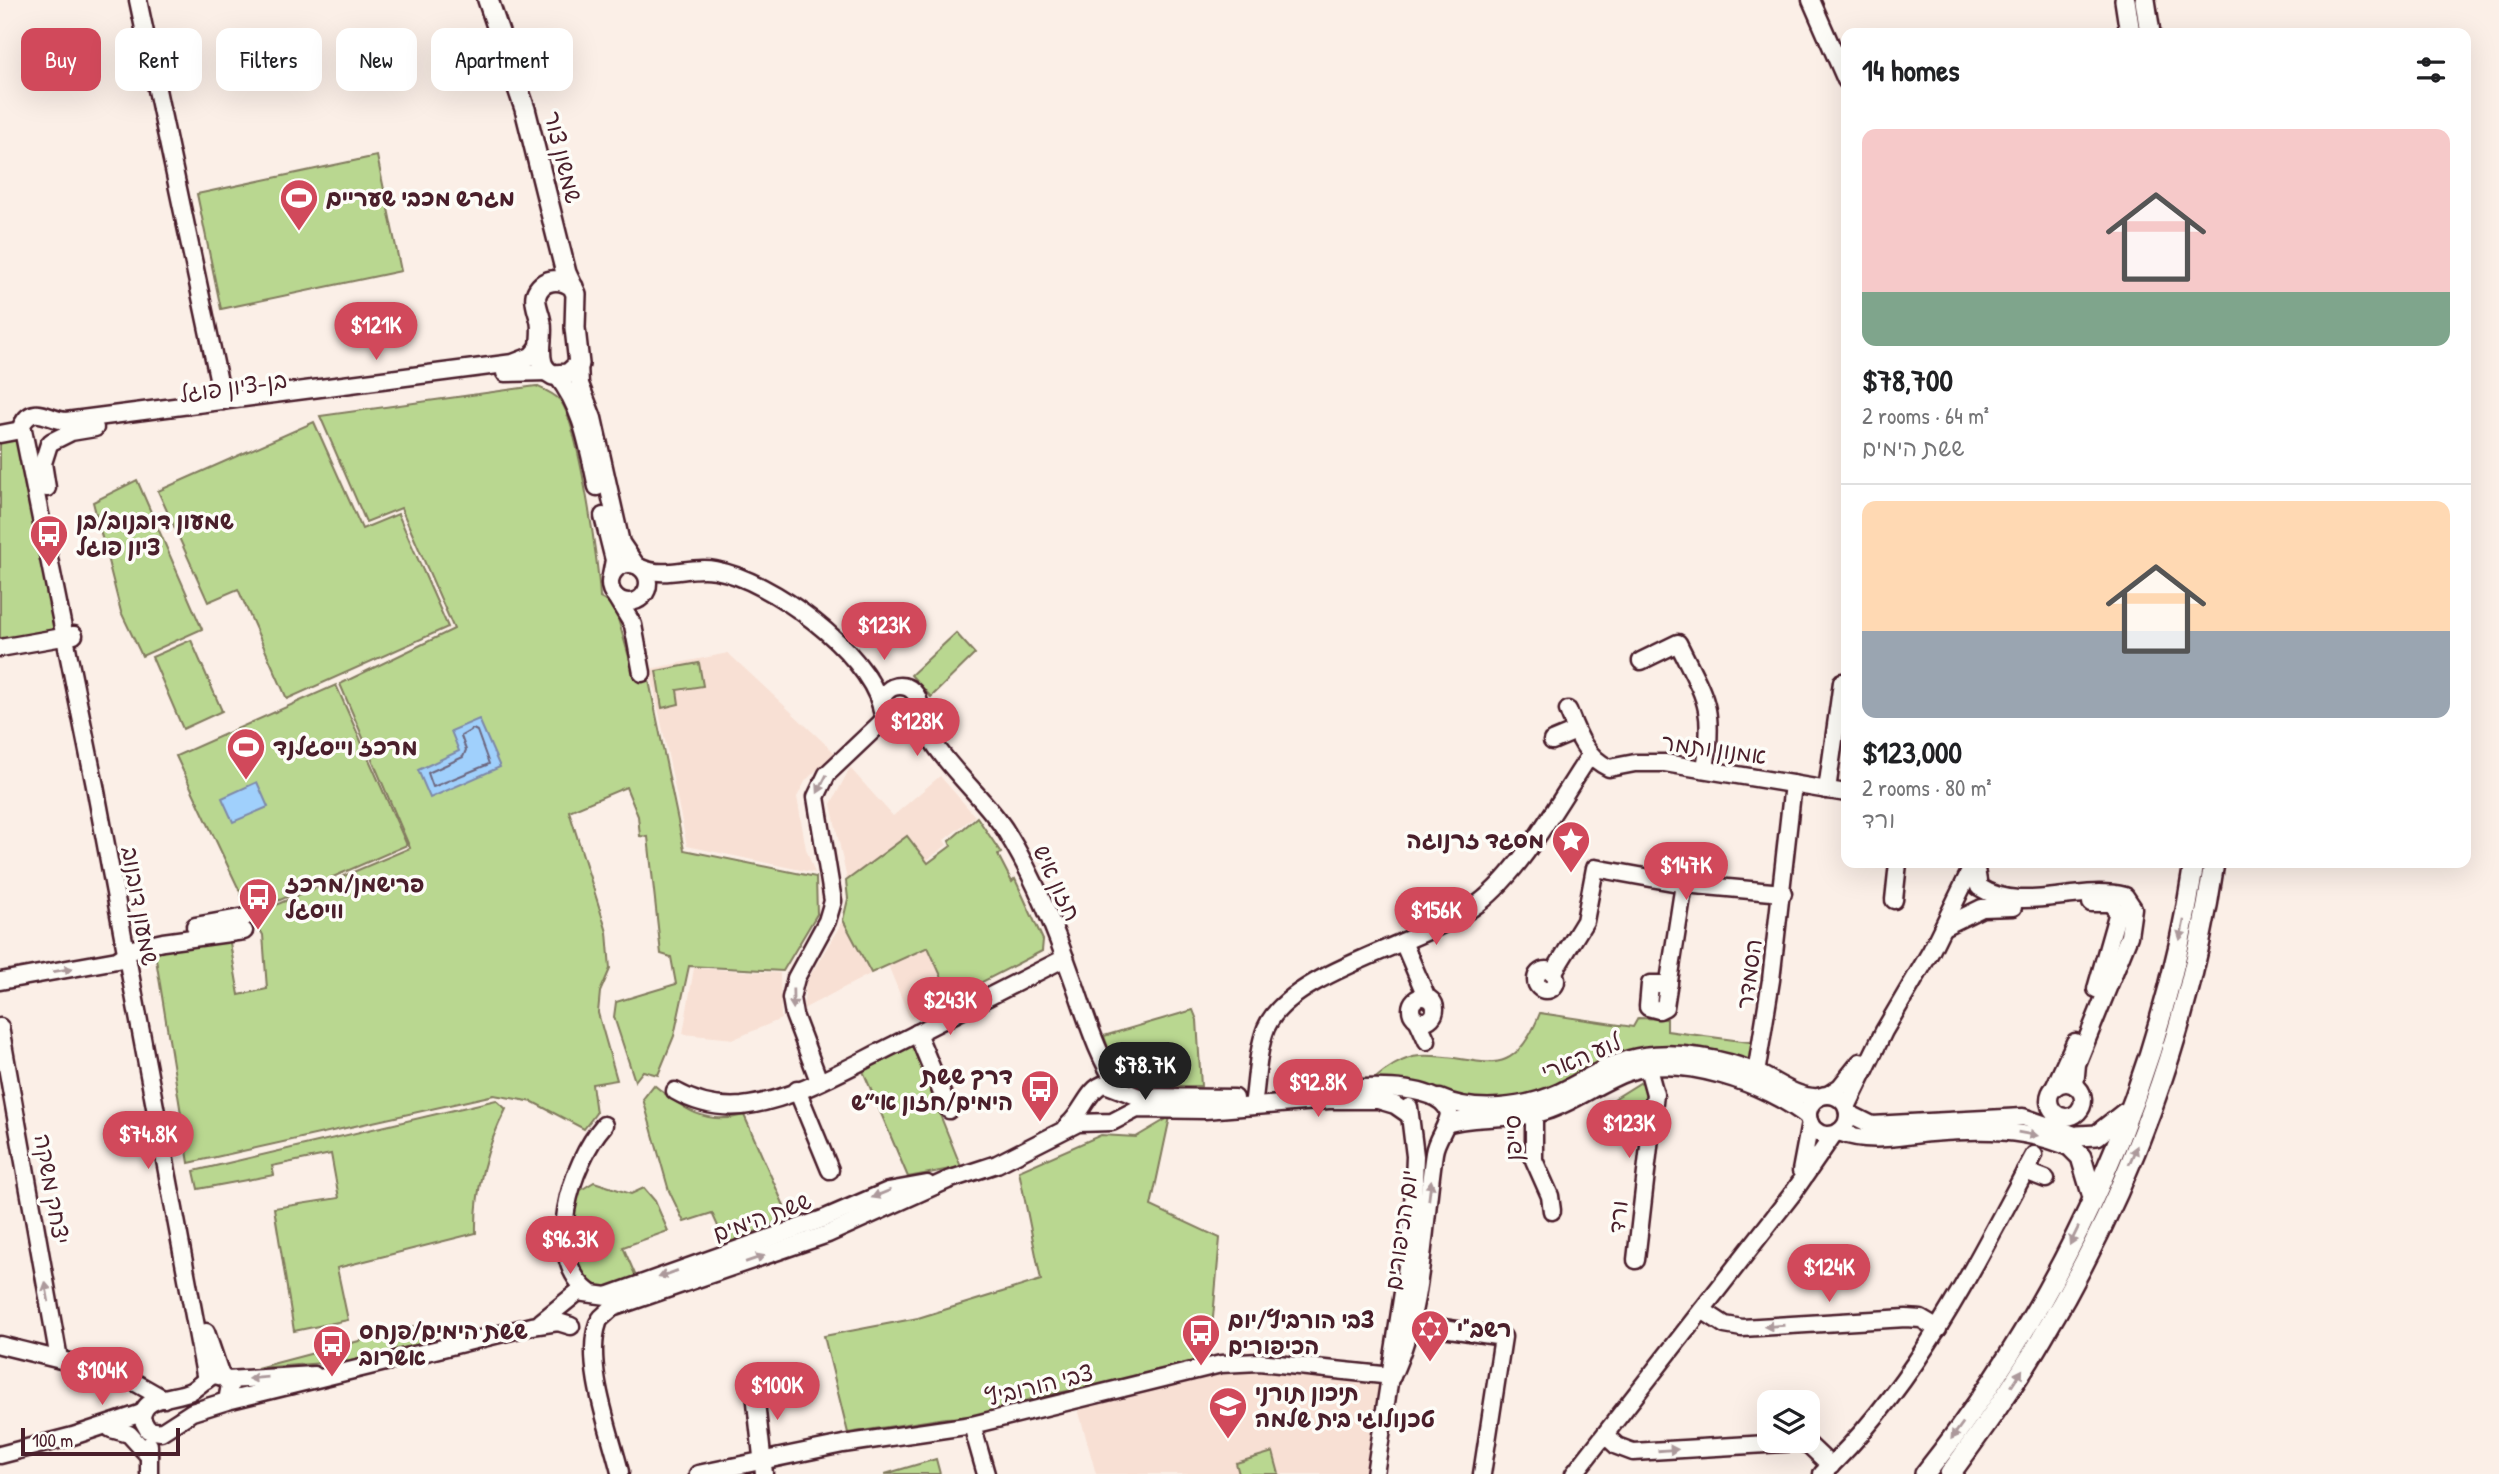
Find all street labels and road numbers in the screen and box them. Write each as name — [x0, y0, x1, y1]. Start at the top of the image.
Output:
street label: שמשון צור — [537, 108, 590, 206]
street label: בן-ציון פוגל — [177, 364, 289, 409]
street label: אמנון ותמר — [1659, 726, 1769, 771]
street label: חזון איש — [1026, 840, 1089, 926]
street label: שמעון דובנוב — [115, 844, 166, 968]
street label: הסמדר — [1728, 937, 1769, 1011]
street label: לוע הארי — [1536, 1025, 1626, 1087]
street label: סייפן — [1496, 1114, 1529, 1162]
street label: יצחק משקה — [28, 1131, 77, 1246]
street label: יום הכיפורים — [1377, 1168, 1424, 1292]
street label: ששת הימים — [708, 1184, 815, 1249]
street label: ורד — [1600, 1199, 1635, 1235]
street label: צבי הורוביץ — [982, 1356, 1096, 1413]

